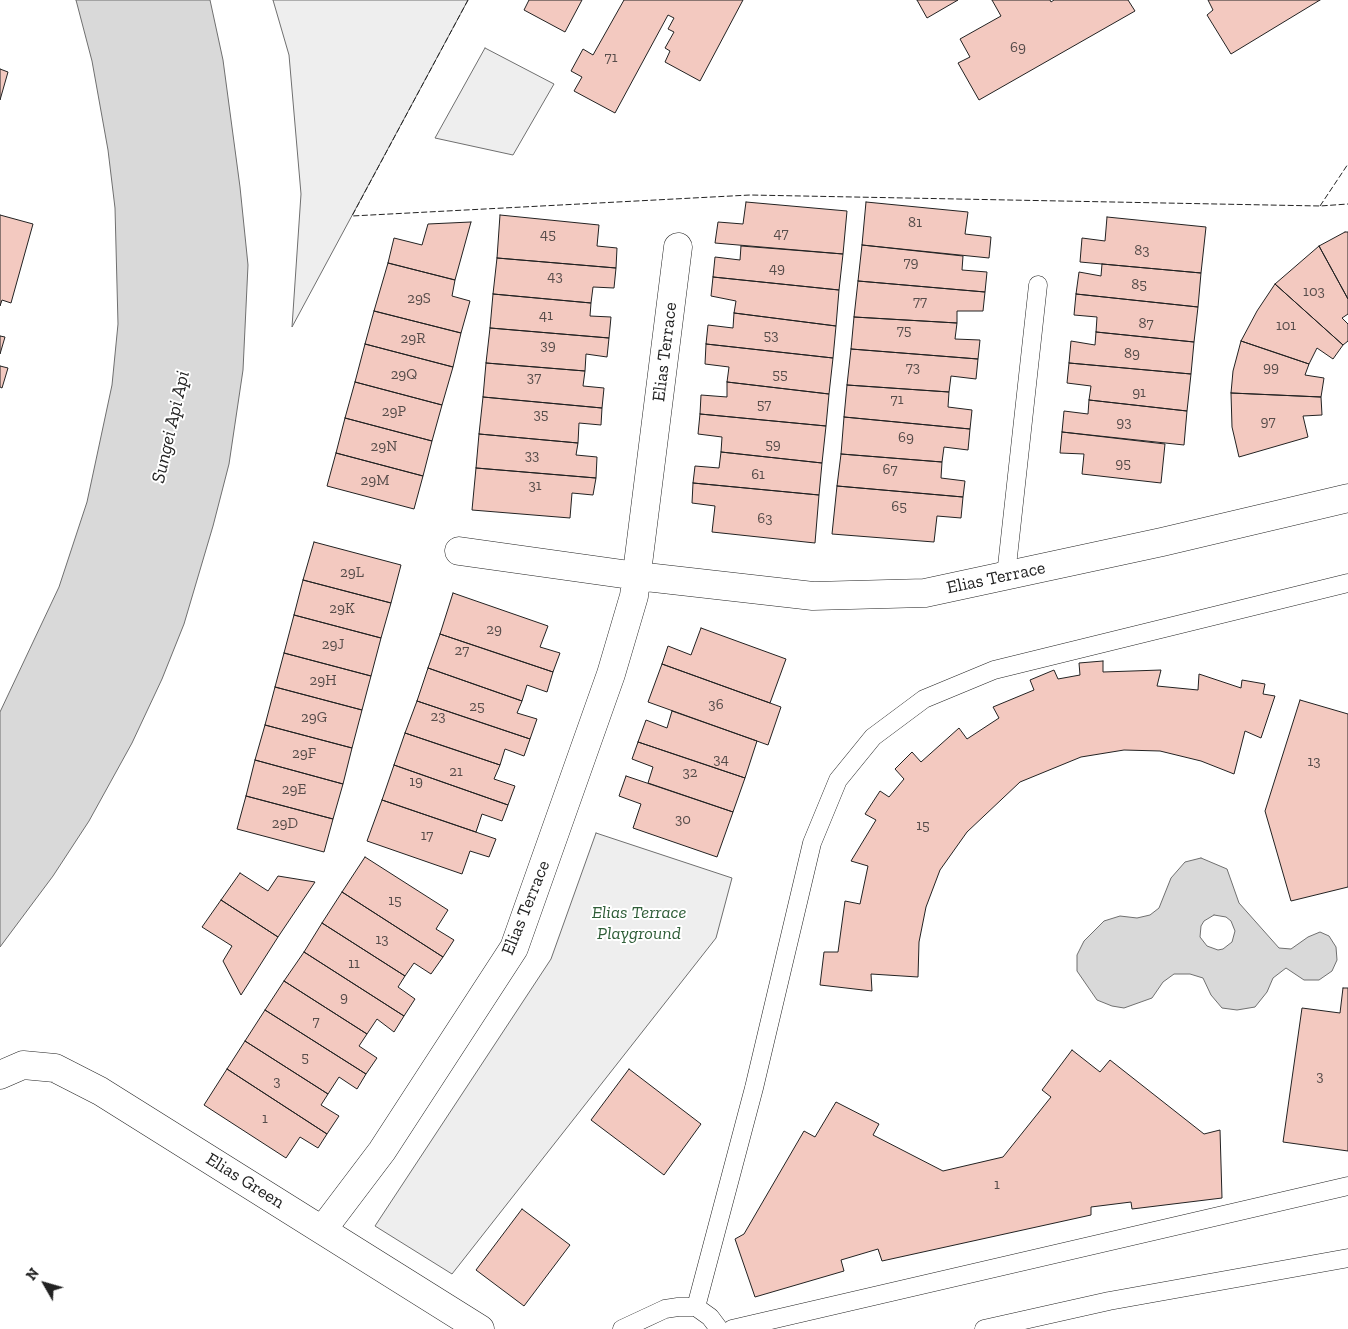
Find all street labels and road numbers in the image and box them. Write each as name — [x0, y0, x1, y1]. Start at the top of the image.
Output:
street label: Elias Terrace — [648, 301, 682, 403]
street label: Elias Terrace — [945, 557, 1047, 599]
street label: Elias Terrace — [497, 858, 555, 958]
street label: Elias Green — [202, 1148, 288, 1214]

